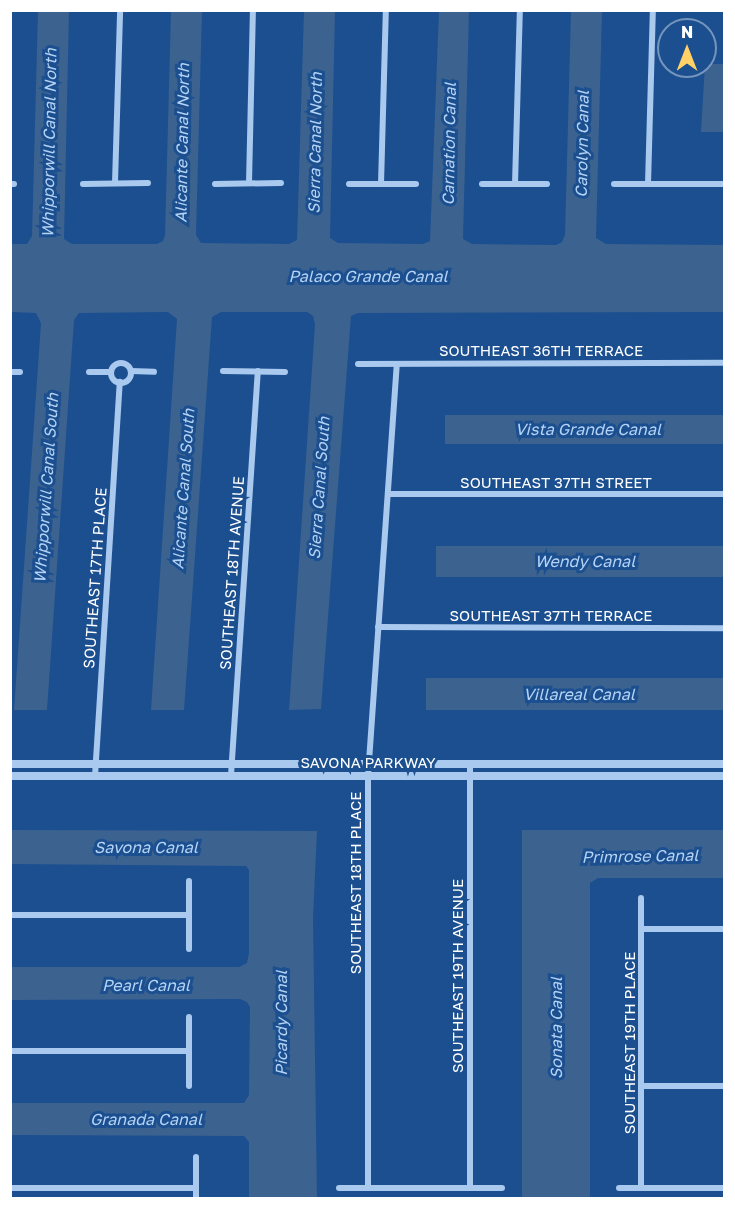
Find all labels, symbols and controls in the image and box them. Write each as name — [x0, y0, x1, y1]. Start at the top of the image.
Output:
north arrow — [657, 18, 717, 78]
text: N — [681, 22, 693, 42]
water label: Whipporwill Canal North — [38, 48, 60, 238]
water label: Alicante Canal North — [171, 63, 193, 223]
water label: Sierra Canal North — [304, 72, 326, 214]
water label: Carnation Canal — [438, 82, 460, 206]
water label: Carolyn Canal — [571, 90, 593, 198]
water label: Palaco Grande Canal — [288, 266, 448, 286]
street label: SOUTHEAST 36TH TERRACE — [439, 342, 643, 360]
water label: Whipporwill Canal South — [30, 392, 62, 584]
water label: Alicante Canal South — [168, 408, 198, 570]
water label: Sierra Canal South — [304, 416, 334, 560]
water label: Vista Grande Canal — [515, 419, 661, 439]
street label: SOUTHEAST 37TH STREET — [460, 474, 652, 492]
street label: SOUTHEAST 18TH AVENUE — [216, 476, 248, 670]
street label: SOUTHEAST 17TH PLACE — [80, 487, 110, 669]
water label: Wendy Canal — [535, 551, 635, 571]
street label: SOUTHEAST 37TH TERRACE — [449, 607, 653, 625]
water label: Villareal Canal — [523, 684, 635, 704]
street label: SAVONA PARKWAY — [300, 754, 436, 772]
street label: SOUTHEAST 18TH PLACE — [347, 792, 365, 974]
water label: Savona Canal — [94, 837, 198, 857]
water label: Primrose Canal — [582, 845, 698, 867]
street label: SOUTHEAST 19TH AVENUE — [449, 879, 467, 1073]
street label: SOUTHEAST 19TH PLACE — [621, 952, 639, 1134]
water label: Picardy Canal — [271, 970, 291, 1076]
water label: Pearl Canal — [102, 975, 190, 995]
water label: Sonata Canal — [546, 977, 566, 1079]
water label: Granada Canal — [90, 1109, 202, 1129]

